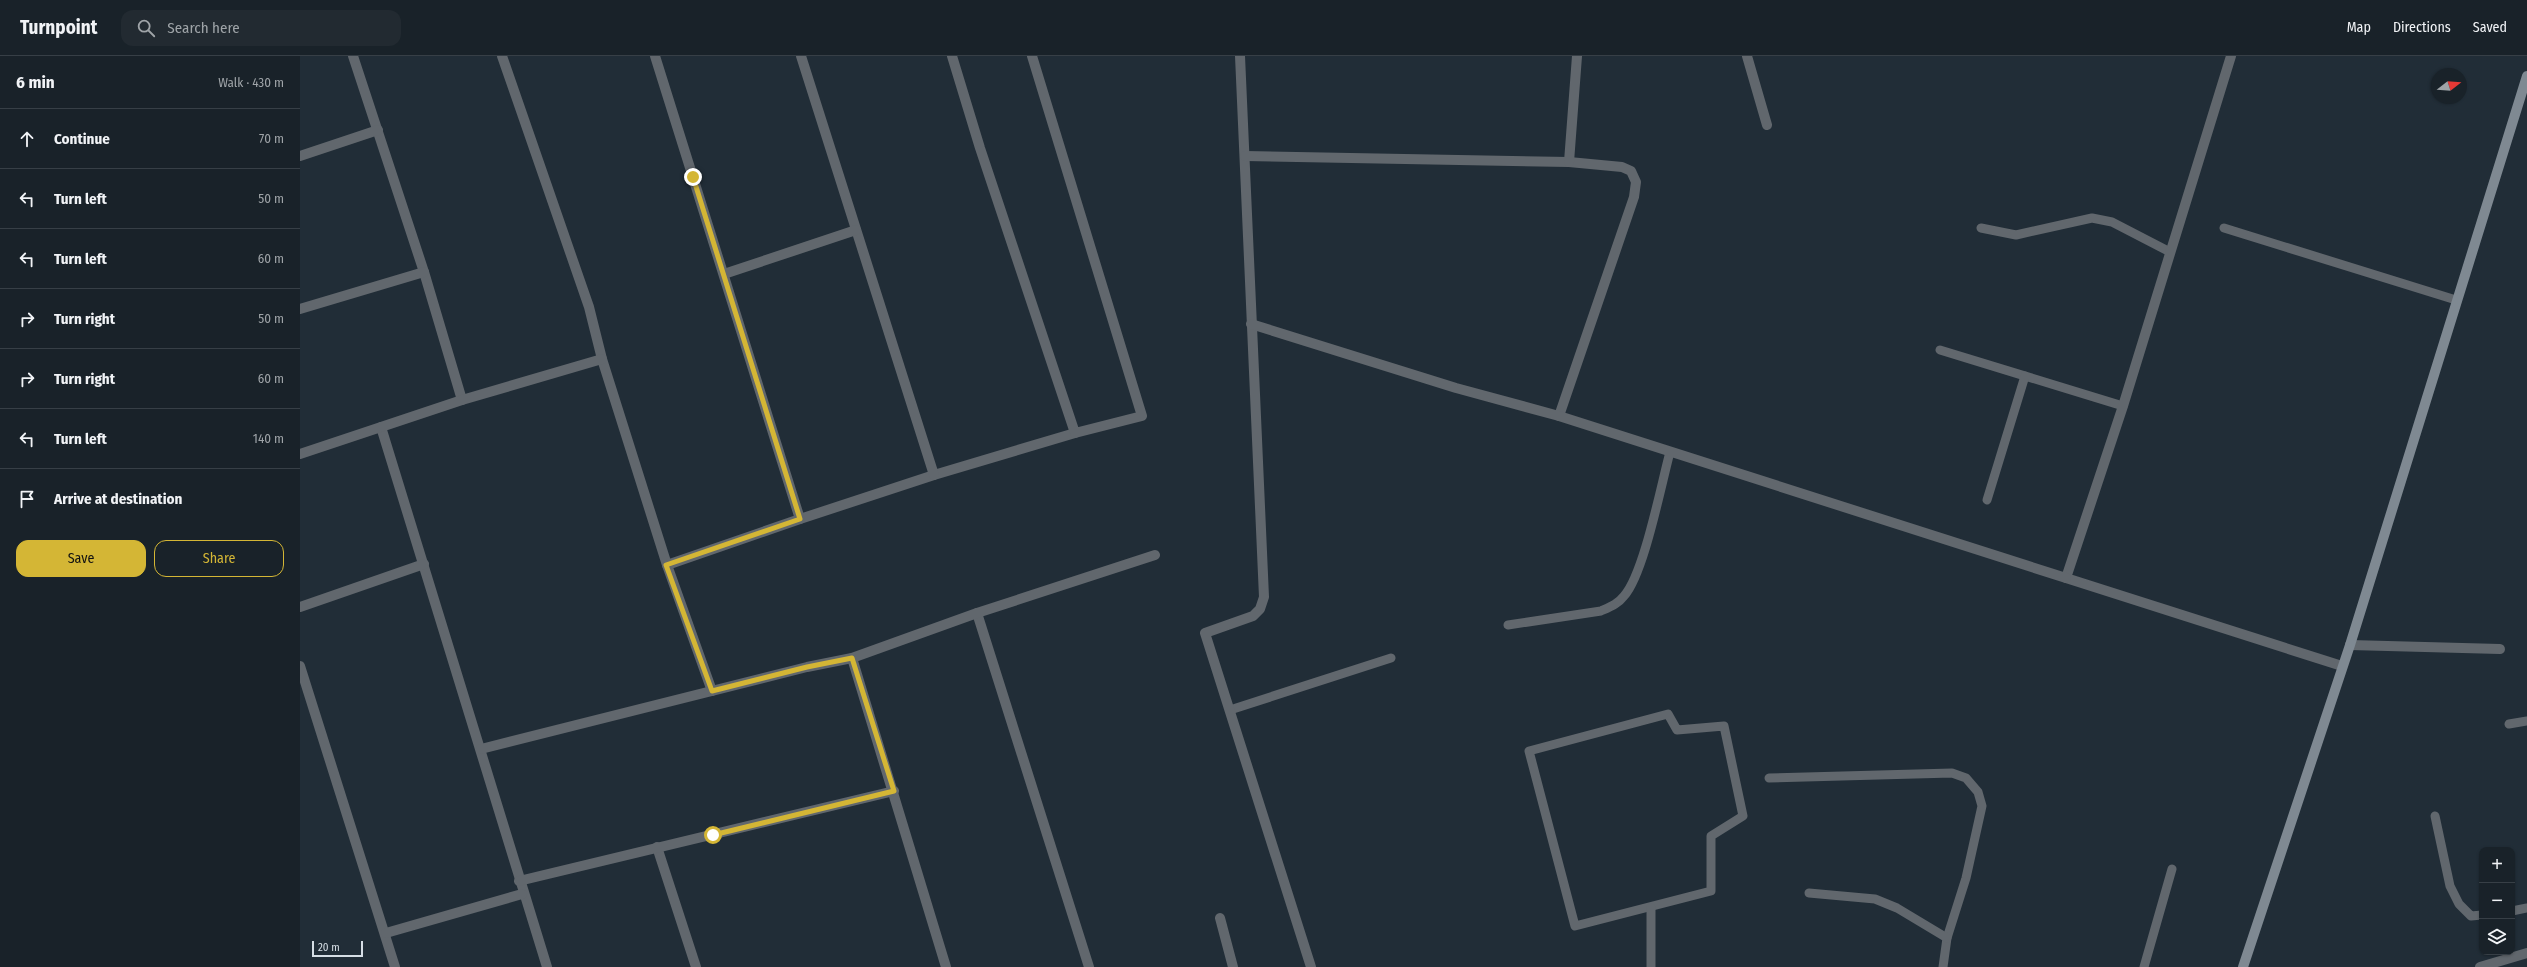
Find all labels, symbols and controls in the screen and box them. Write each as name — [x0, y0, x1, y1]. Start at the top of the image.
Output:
search box — [121, 10, 401, 46]
text: Turnpoint — [20, 16, 97, 39]
icon: search — [135, 17, 157, 39]
text: Search here — [167, 19, 240, 37]
text: Map — [2347, 19, 2371, 36]
text: Directions — [2393, 19, 2451, 36]
text: Saved — [2473, 19, 2507, 36]
north arrow — [2431, 68, 2467, 104]
text: 6 min — [16, 72, 55, 93]
text: Walk · 430 m — [218, 75, 284, 90]
icon: ahead — [16, 128, 38, 150]
text: Continue — [54, 130, 110, 148]
text: 70 m — [259, 131, 284, 146]
route end — [684, 168, 702, 186]
icon: left — [16, 188, 38, 210]
text: Turn left — [54, 190, 107, 208]
text: 50 m — [258, 191, 284, 206]
icon: left — [16, 248, 38, 270]
text: Turn left — [54, 250, 107, 268]
text: 60 m — [258, 251, 284, 266]
icon: right — [16, 308, 38, 330]
text: Turn right — [54, 310, 115, 328]
text: 50 m — [258, 311, 284, 326]
icon: right — [16, 368, 38, 390]
text: Turn right — [54, 370, 115, 388]
text: 60 m — [258, 371, 284, 386]
icon: left — [16, 428, 38, 450]
text: Turn left — [54, 430, 107, 448]
text: 140 m — [253, 431, 284, 446]
icon: arrive — [16, 488, 38, 510]
text: Arrive at destination — [54, 490, 182, 508]
button: Save — [16, 540, 146, 577]
button: Share — [154, 540, 284, 577]
route start — [704, 826, 722, 844]
map controls — [2479, 847, 2515, 955]
button: + — [2479, 847, 2515, 883]
button: − — [2479, 883, 2515, 919]
button: layers — [2479, 919, 2515, 955]
scale bar — [312, 939, 363, 958]
text: 20 m — [318, 941, 340, 954]

